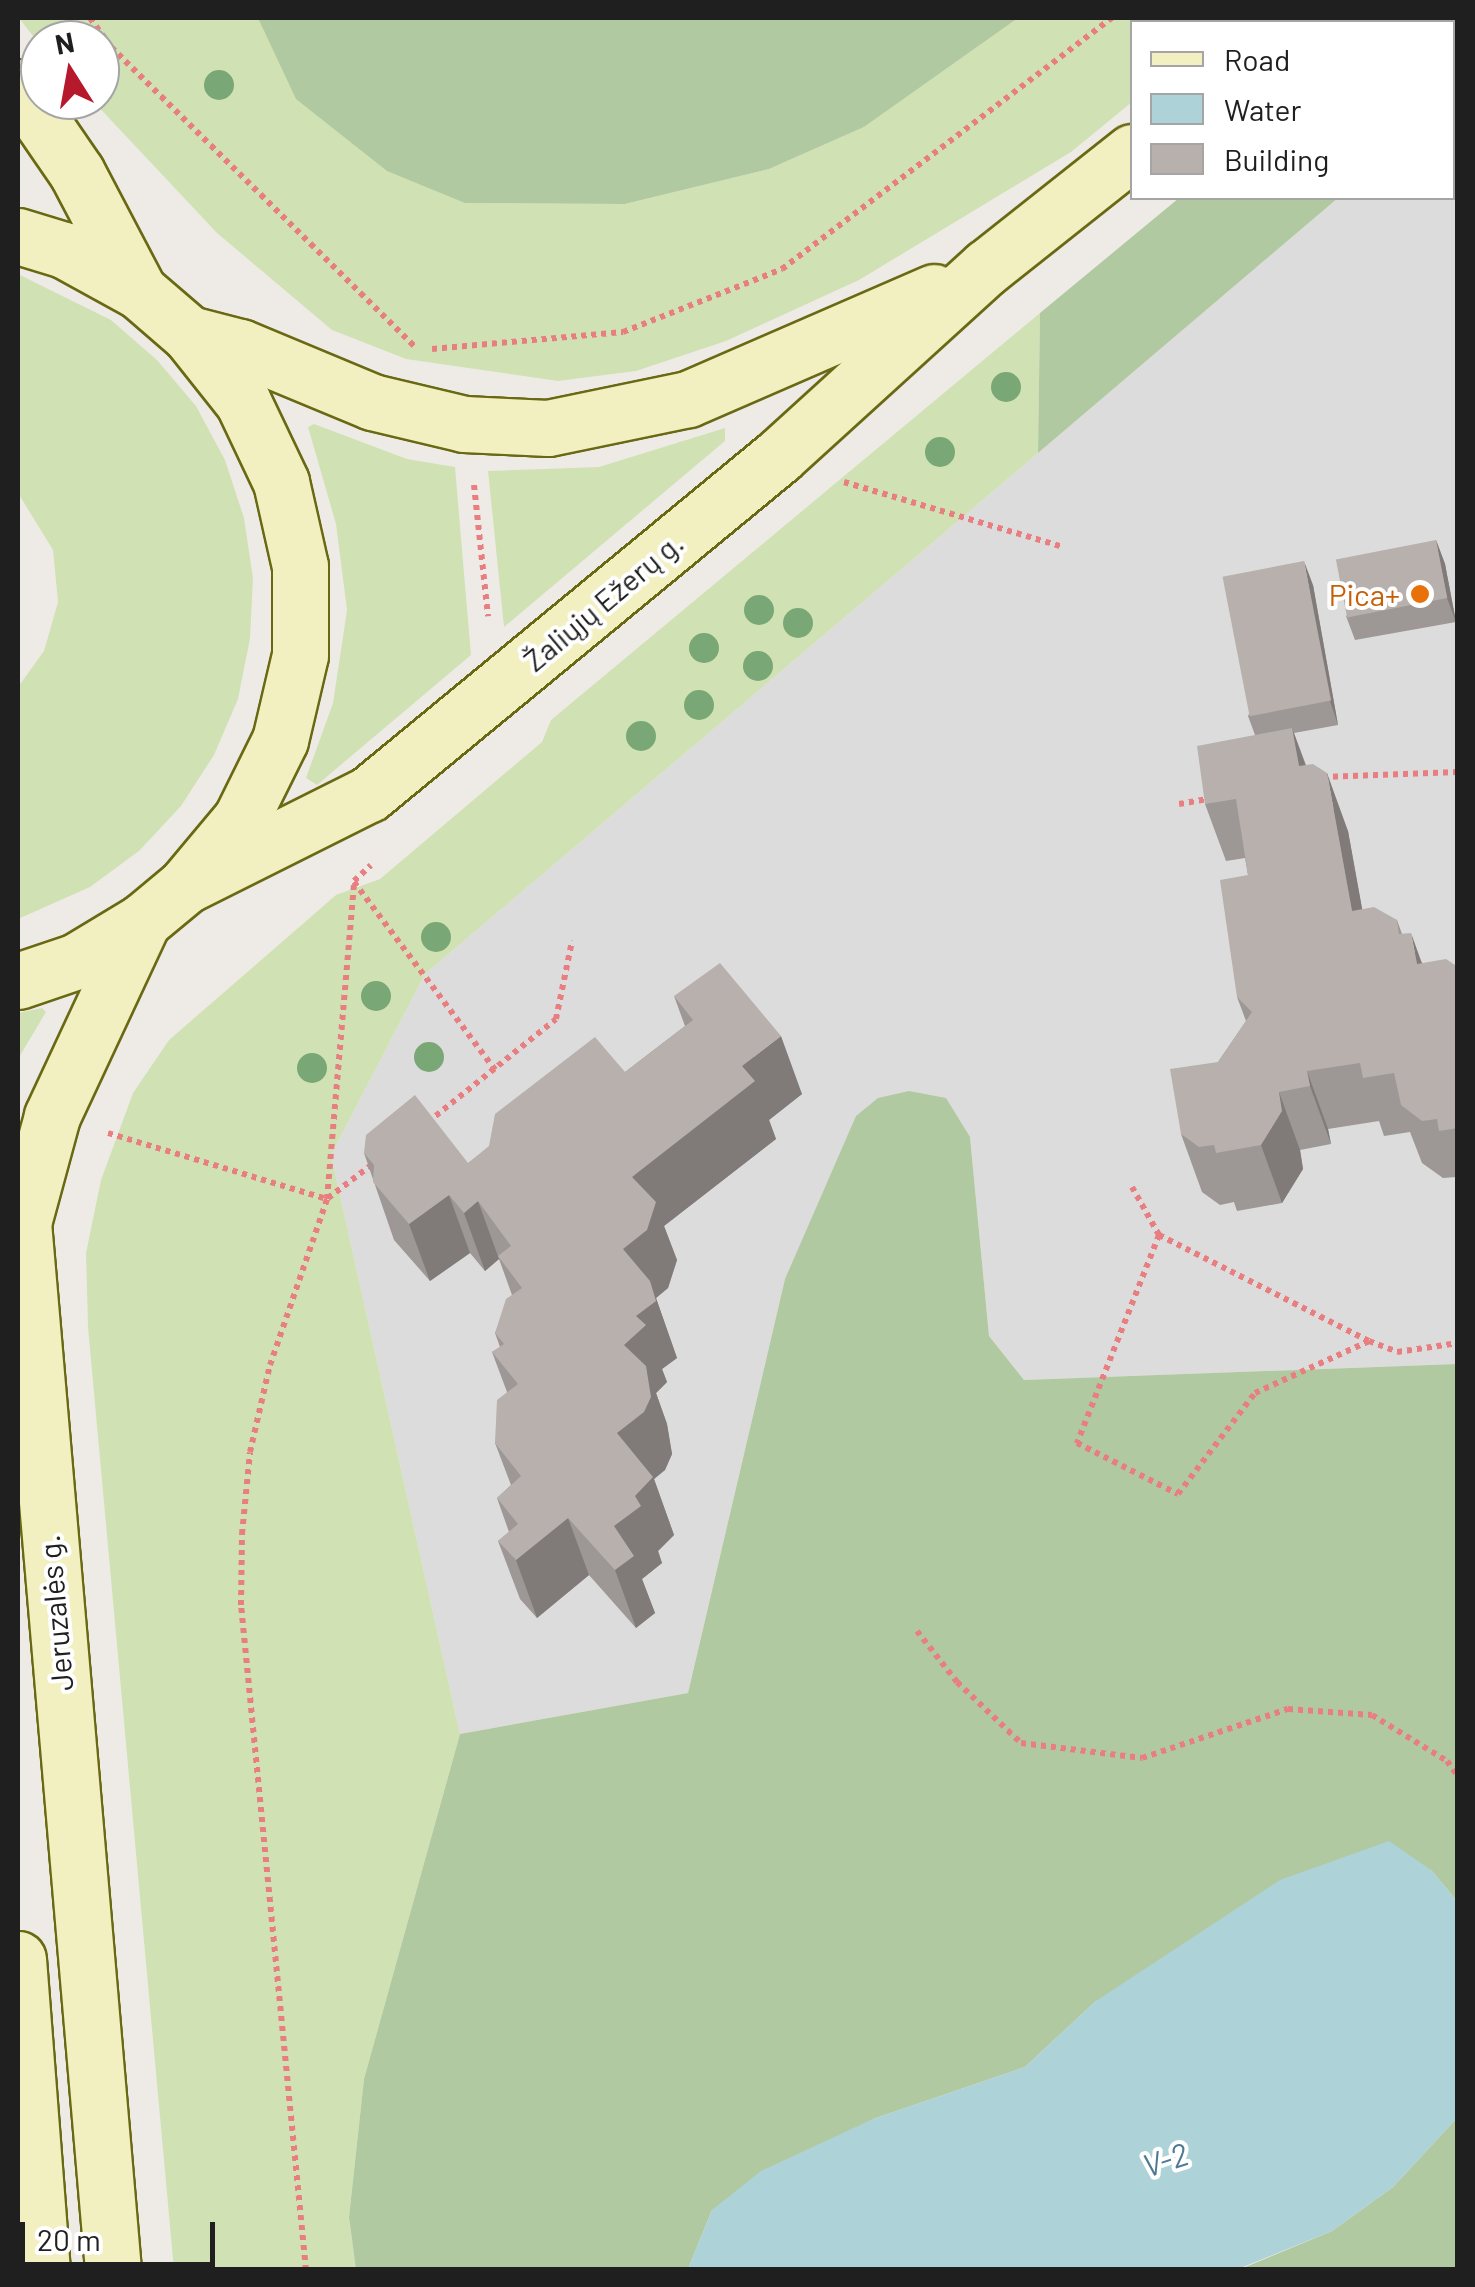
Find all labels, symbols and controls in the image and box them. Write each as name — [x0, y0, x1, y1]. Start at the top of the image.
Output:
north arrow — [20, 20, 120, 120]
legend — [1130, 20, 1455, 200]
text: N — [52, 24, 77, 61]
text: Road — [1224, 41, 1290, 77]
text: Water — [1224, 91, 1302, 127]
text: Building — [1224, 141, 1329, 177]
street label: Žaliųjų Ežerų g. — [516, 524, 690, 678]
place label: Pica+ — [1329, 576, 1400, 612]
marker: Pica+ — [1409, 583, 1431, 605]
street label: Jeruzalės g. — [30, 1534, 80, 1692]
water label: V-2 — [1137, 2134, 1193, 2184]
scale bar — [25, 2202, 220, 2264]
text: 20 m — [37, 2221, 101, 2257]

